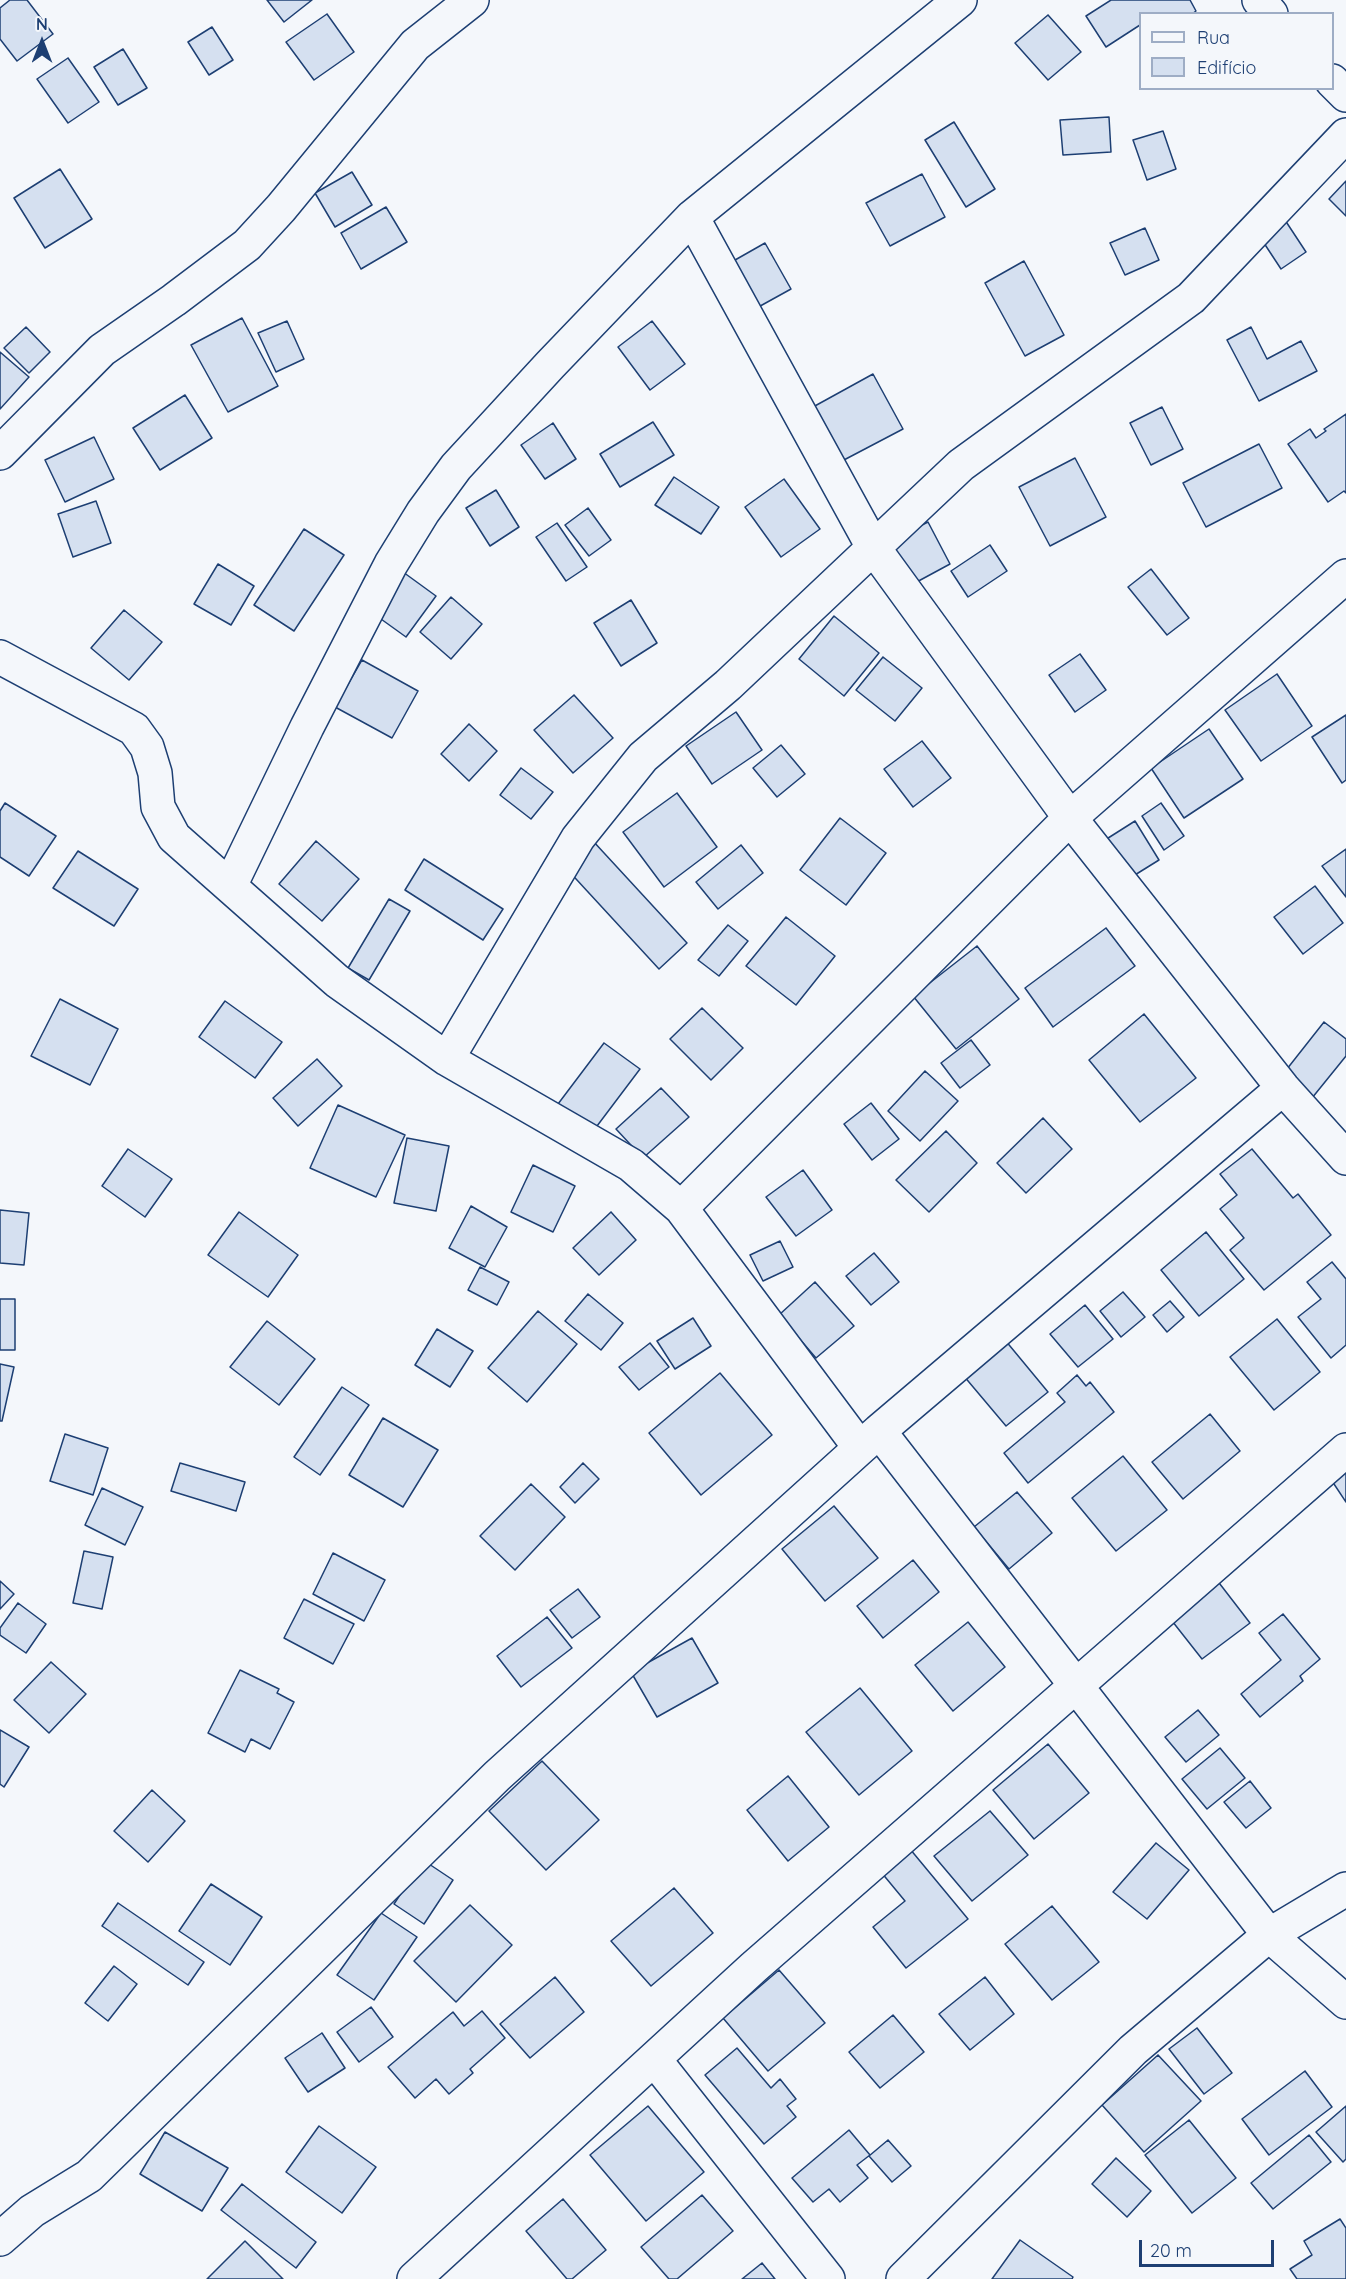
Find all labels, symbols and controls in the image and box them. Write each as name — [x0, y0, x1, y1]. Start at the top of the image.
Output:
north arrow — [12, 12, 72, 72]
legend — [1139, 12, 1334, 90]
text: N — [36, 14, 48, 34]
text: Rua — [1197, 26, 1230, 49]
text: Edifício — [1197, 56, 1256, 79]
scale bar — [1142, 2228, 1277, 2266]
text: 20 m — [1150, 2239, 1192, 2262]

